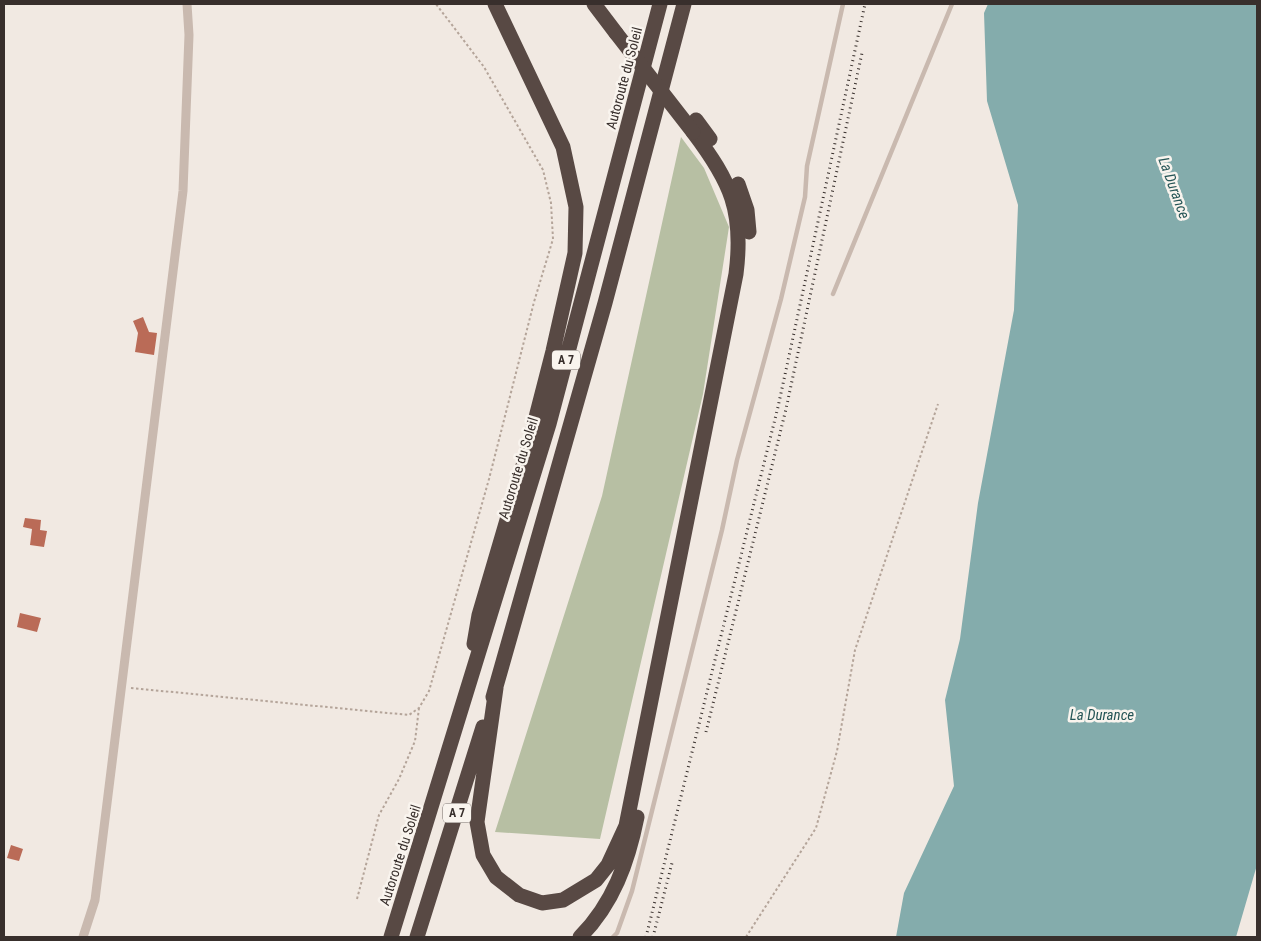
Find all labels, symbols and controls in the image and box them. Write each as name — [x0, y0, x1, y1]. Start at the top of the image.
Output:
street label: Autoroute du Soleil — [603, 25, 645, 131]
water label: La Durance — [1155, 155, 1194, 221]
road number: A 7 — [552, 350, 580, 370]
street label: Autoroute du Soleil — [495, 415, 541, 521]
water label: La Durance — [1070, 706, 1134, 724]
street label: Autoroute du Soleil — [376, 803, 424, 907]
road number: A 7 — [443, 804, 471, 822]

